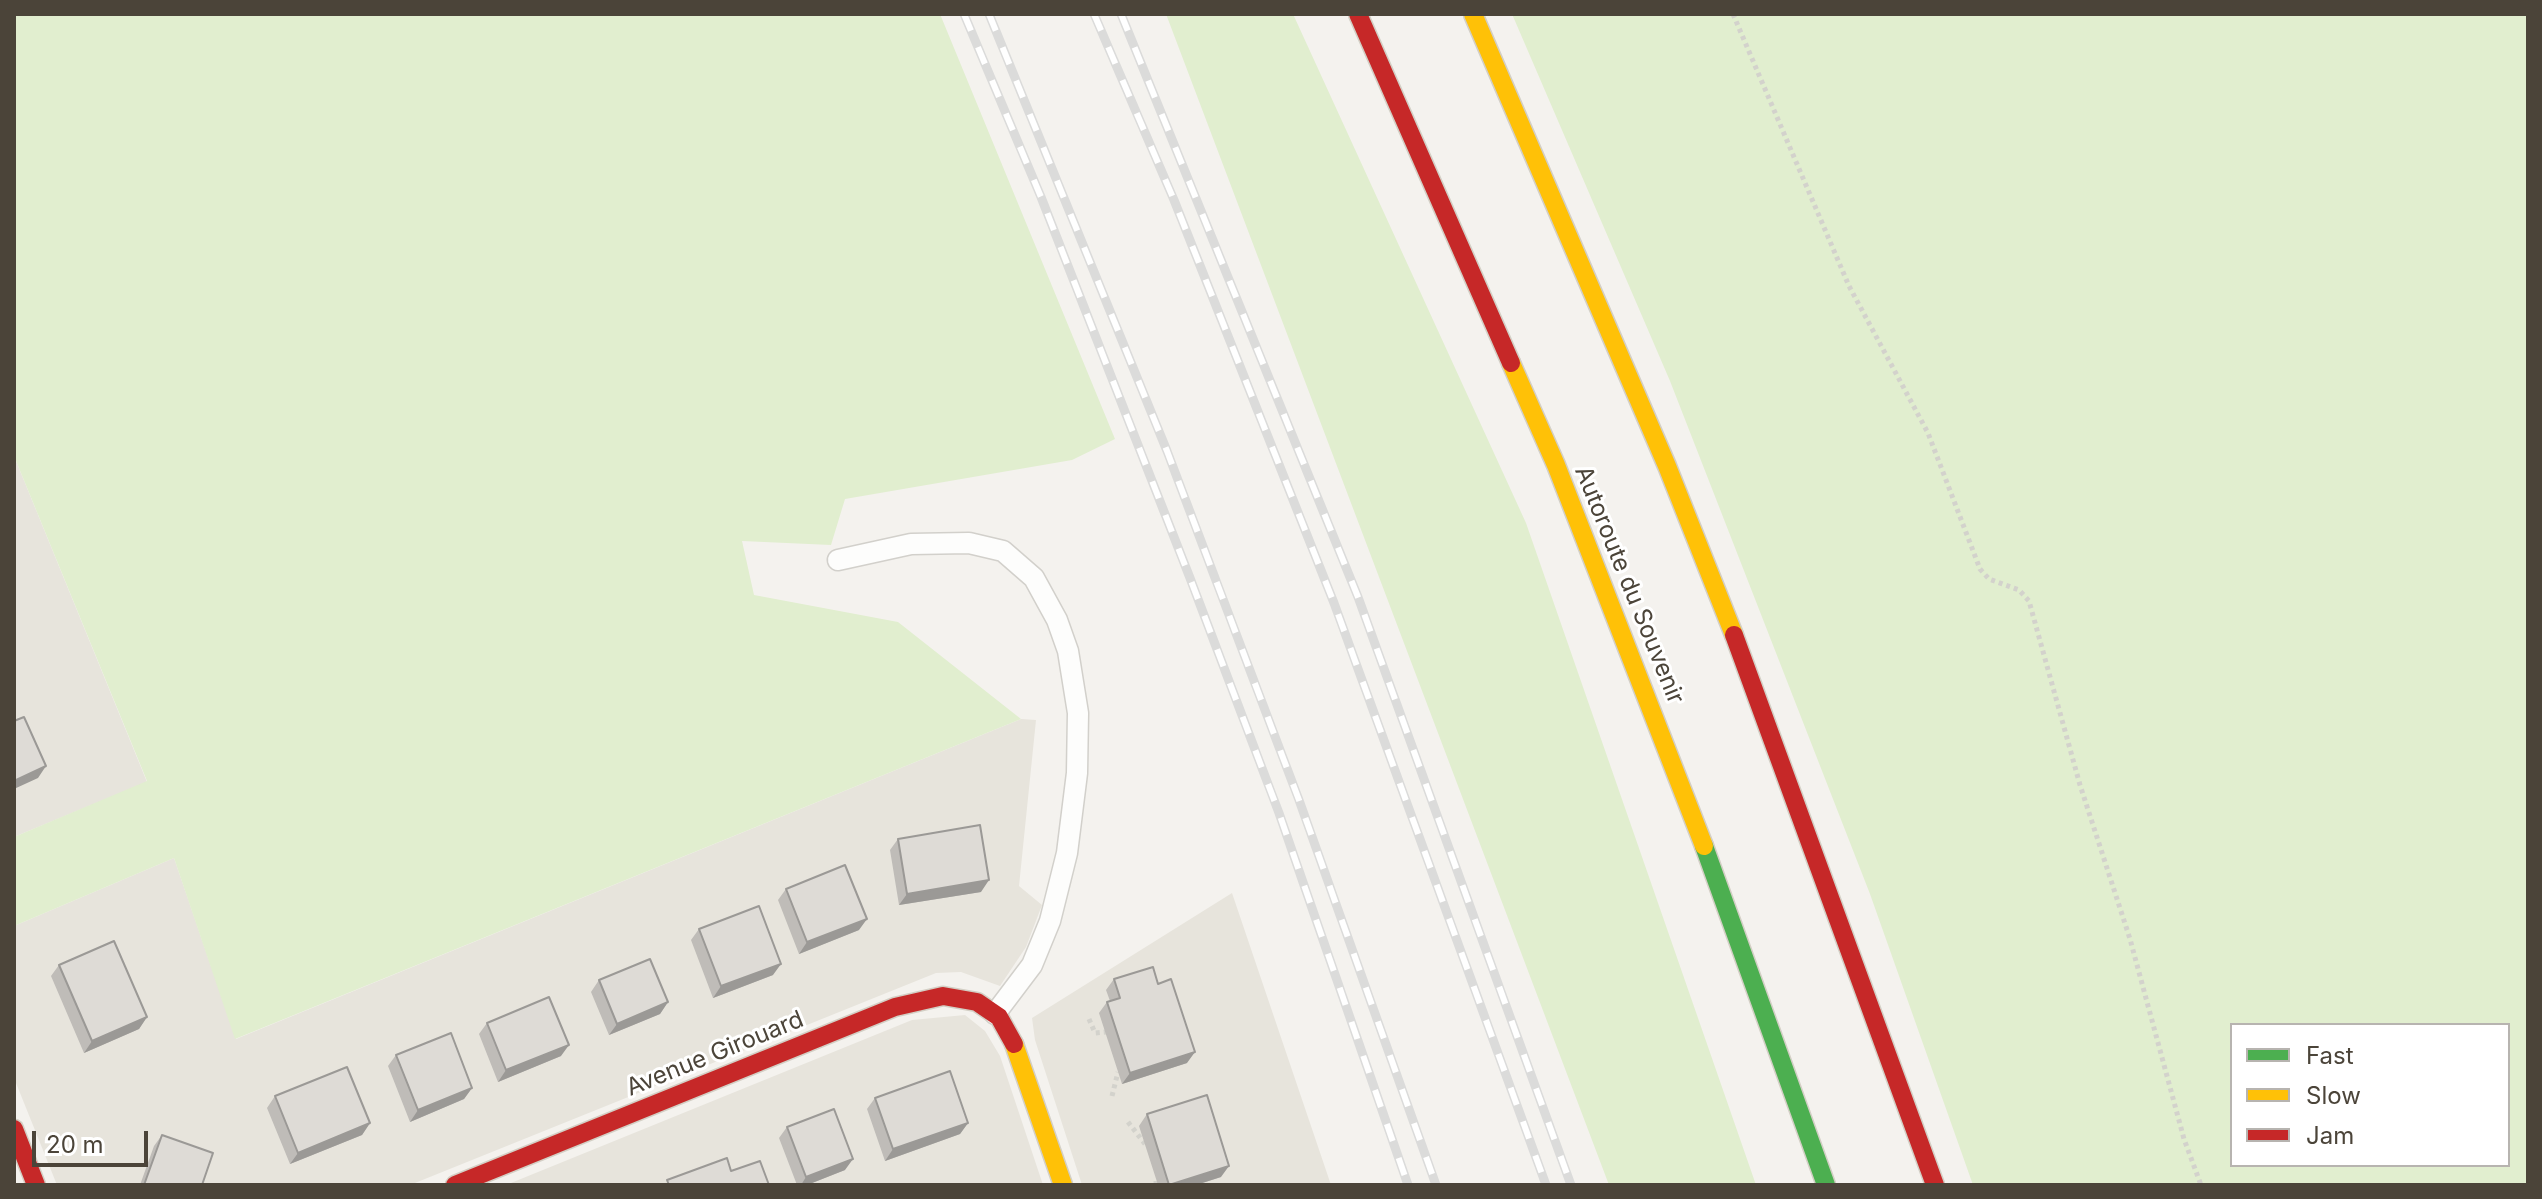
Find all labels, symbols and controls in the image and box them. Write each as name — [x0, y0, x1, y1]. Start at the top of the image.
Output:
street label: Autoroute du Souvenir — [1568, 462, 1690, 708]
street label: Avenue Girouard — [622, 1005, 808, 1103]
legend — [2230, 1023, 2510, 1167]
text: Fast — [2306, 1041, 2354, 1070]
text: Slow — [2306, 1081, 2361, 1110]
scale bar — [36, 1115, 152, 1165]
text: Jam — [2306, 1121, 2354, 1150]
text: 20 m — [46, 1130, 104, 1159]

